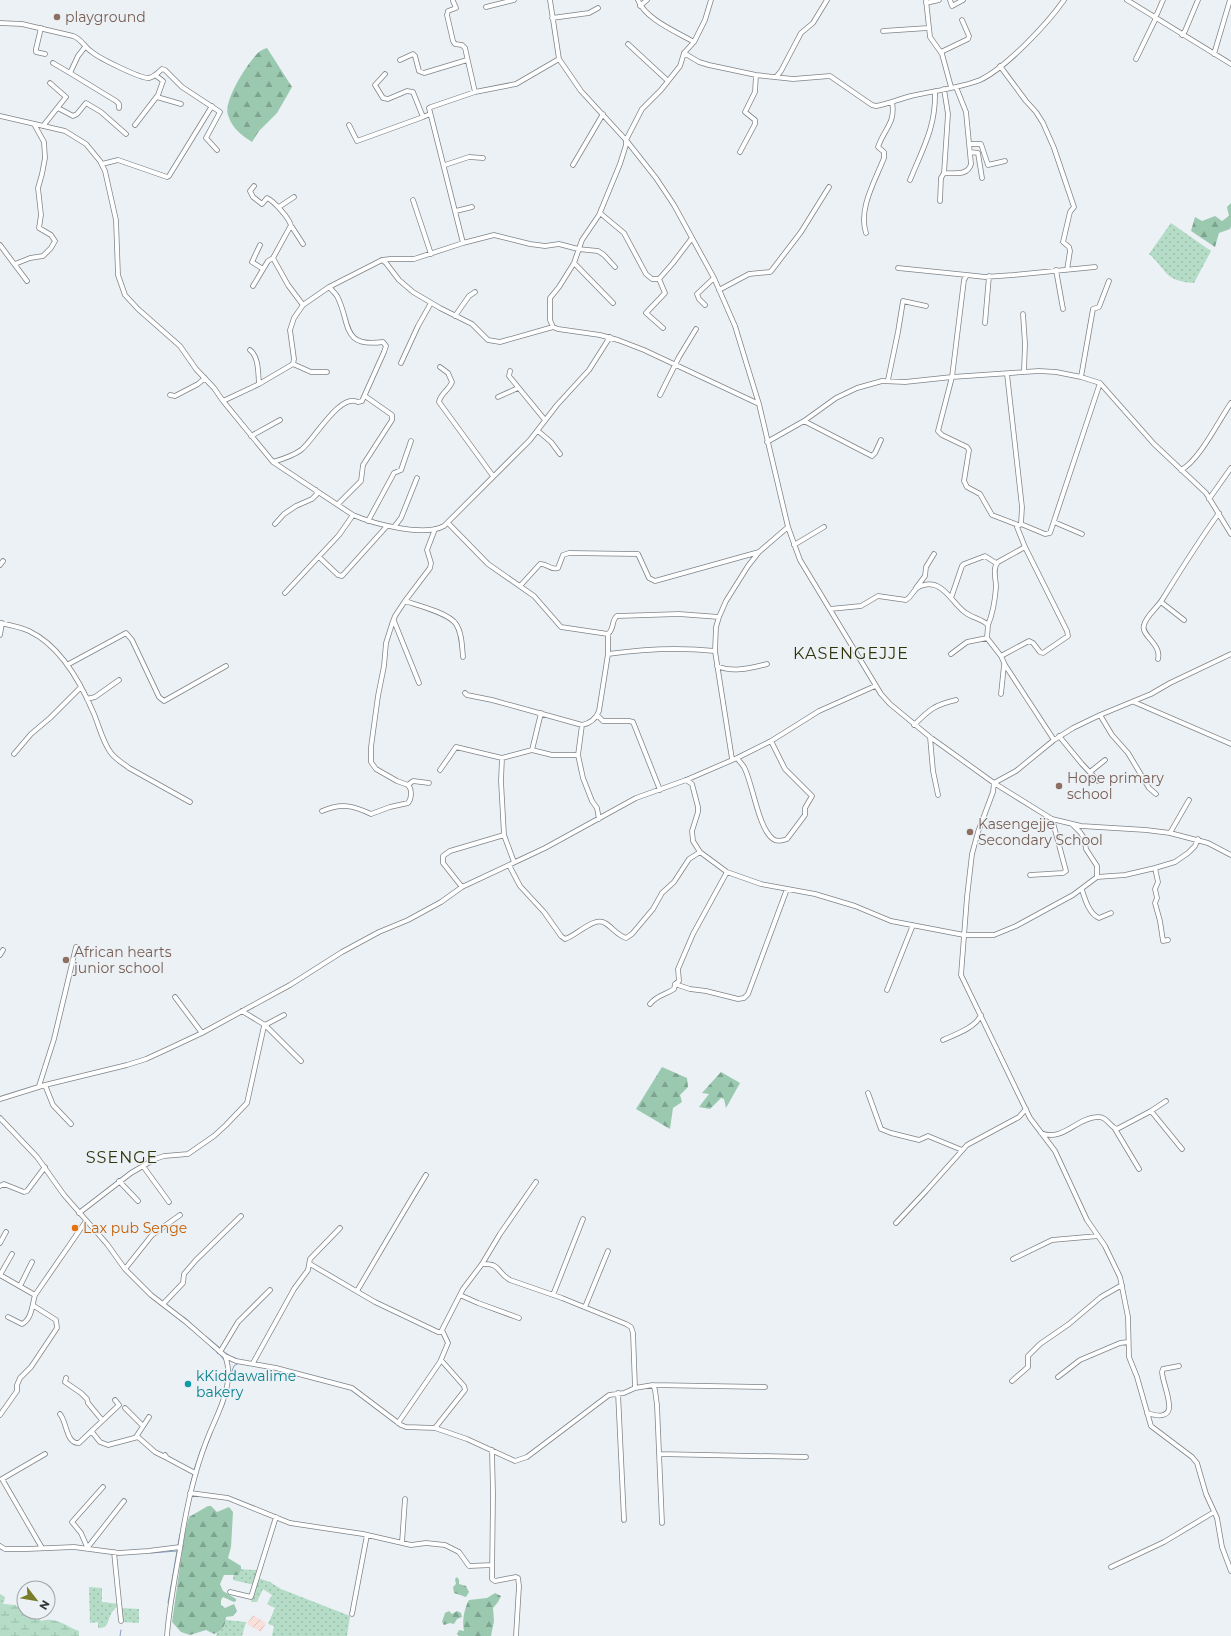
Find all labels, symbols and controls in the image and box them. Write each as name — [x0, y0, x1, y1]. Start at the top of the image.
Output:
place label: playground — [65, 8, 146, 26]
marker: playground — [52, 12, 62, 22]
district label: KASENGEJJE — [793, 644, 909, 663]
place label: Hope primary school — [1067, 769, 1164, 803]
marker: Hope primary school — [1054, 781, 1064, 791]
place label: Kasengejje Secondary School — [978, 815, 1103, 849]
marker: Kasengejje Secondary School — [965, 827, 975, 837]
place label: African hearts junior school — [72, 943, 172, 977]
marker: African hearts junior school — [61, 955, 71, 965]
district label: SSENGE — [86, 1148, 158, 1167]
place label: Lax pub Senge — [83, 1219, 187, 1237]
marker: Lax pub Senge — [70, 1223, 80, 1233]
place label: kKiddawalime bakery — [196, 1367, 296, 1401]
marker: kKiddawalime bakery — [183, 1379, 193, 1389]
north arrow — [16, 1580, 56, 1620]
text: N — [36, 1598, 53, 1613]

